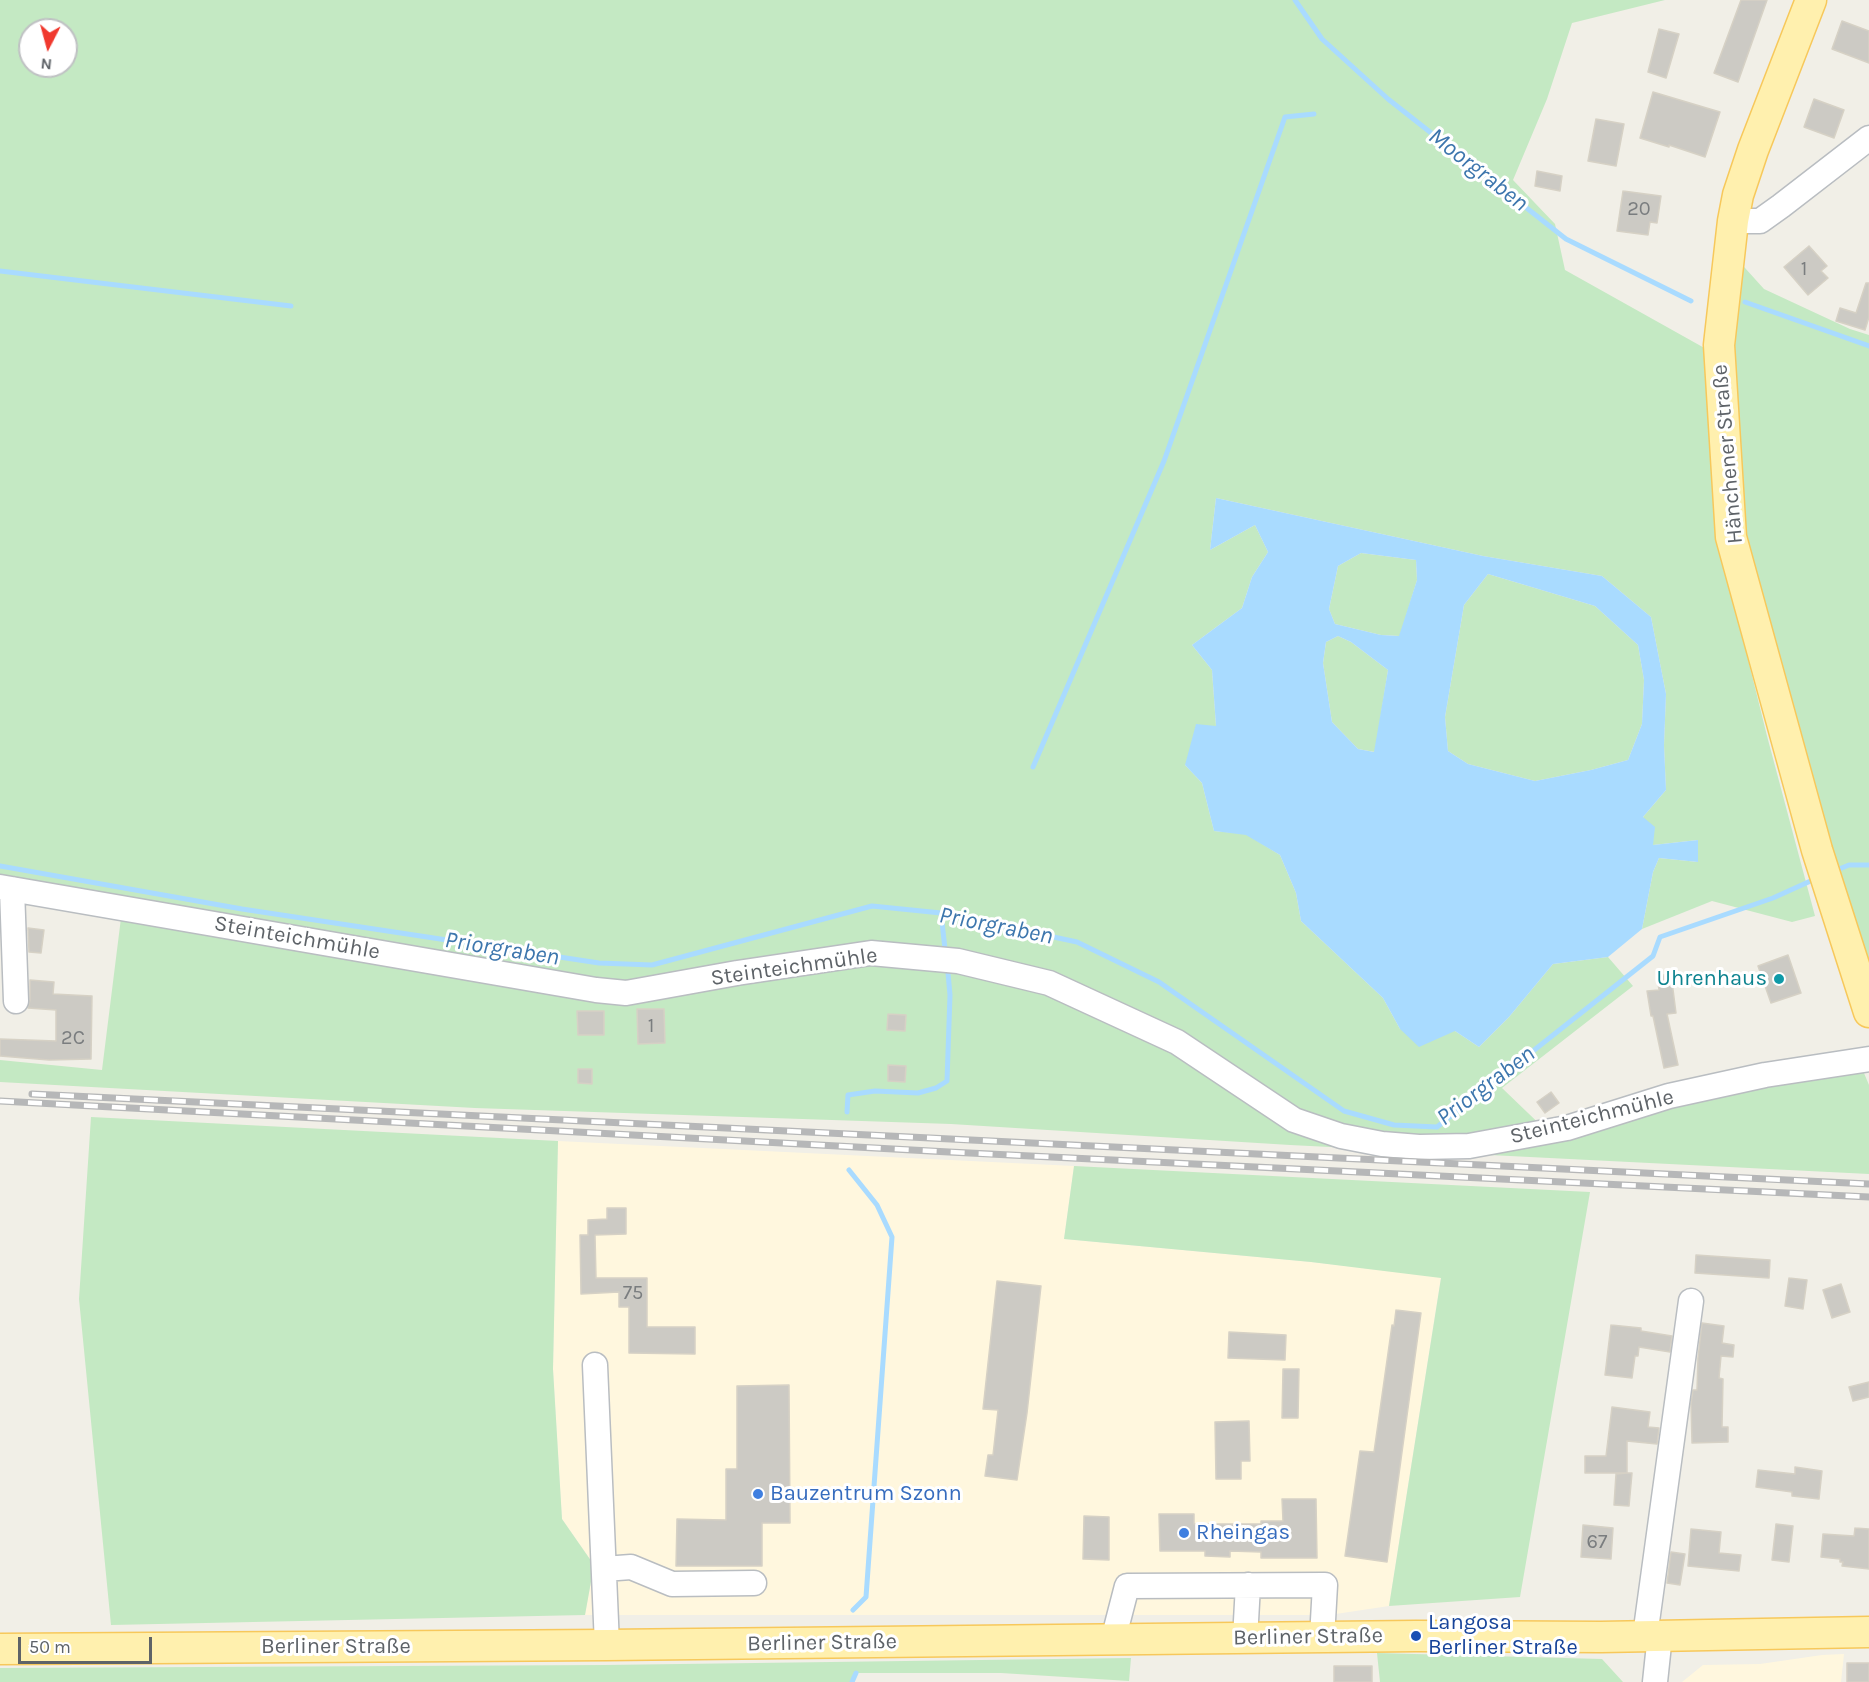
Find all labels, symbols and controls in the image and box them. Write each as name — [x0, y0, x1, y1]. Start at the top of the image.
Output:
north arrow — [18, 18, 78, 78]
text: N — [40, 54, 53, 74]
water label: Moorgraben — [1422, 122, 1534, 218]
house number: 20 — [1627, 197, 1651, 221]
house number: 1 — [1801, 257, 1807, 281]
street label: Hänchener Straße — [1707, 363, 1749, 545]
water label: Priorgraben — [937, 901, 1055, 951]
street label: Steinteichmühle — [212, 910, 382, 966]
water label: Priorgraben — [443, 926, 561, 972]
street label: Steinteichmühle — [709, 942, 879, 992]
place label: Uhrenhaus — [1657, 966, 1767, 992]
marker: Uhrenhaus — [1772, 972, 1786, 986]
house number: 1 — [648, 1014, 654, 1038]
house number: 2C — [61, 1026, 85, 1050]
water label: Priorgraben — [1431, 1040, 1541, 1132]
street label: Steinteichmühle — [1507, 1084, 1677, 1150]
house number: 75 — [623, 1281, 643, 1305]
place label: Bauzentrum Szonn — [770, 1481, 962, 1507]
marker: Bauzentrum Szonn — [751, 1487, 765, 1501]
place label: Rheingas — [1196, 1520, 1290, 1546]
marker: Rheingas — [1177, 1526, 1191, 1540]
house number: 67 — [1587, 1530, 1607, 1554]
place label: Langosa Berliner Straße — [1428, 1610, 1578, 1662]
street label: Berliner Straße — [1233, 1622, 1383, 1652]
scale bar — [21, 1625, 154, 1663]
street label: Berliner Straße — [747, 1628, 897, 1658]
marker: Langosa Berliner Straße — [1409, 1629, 1423, 1643]
street label: Berliner Straße — [261, 1634, 411, 1660]
text: 50 m — [29, 1636, 71, 1658]

